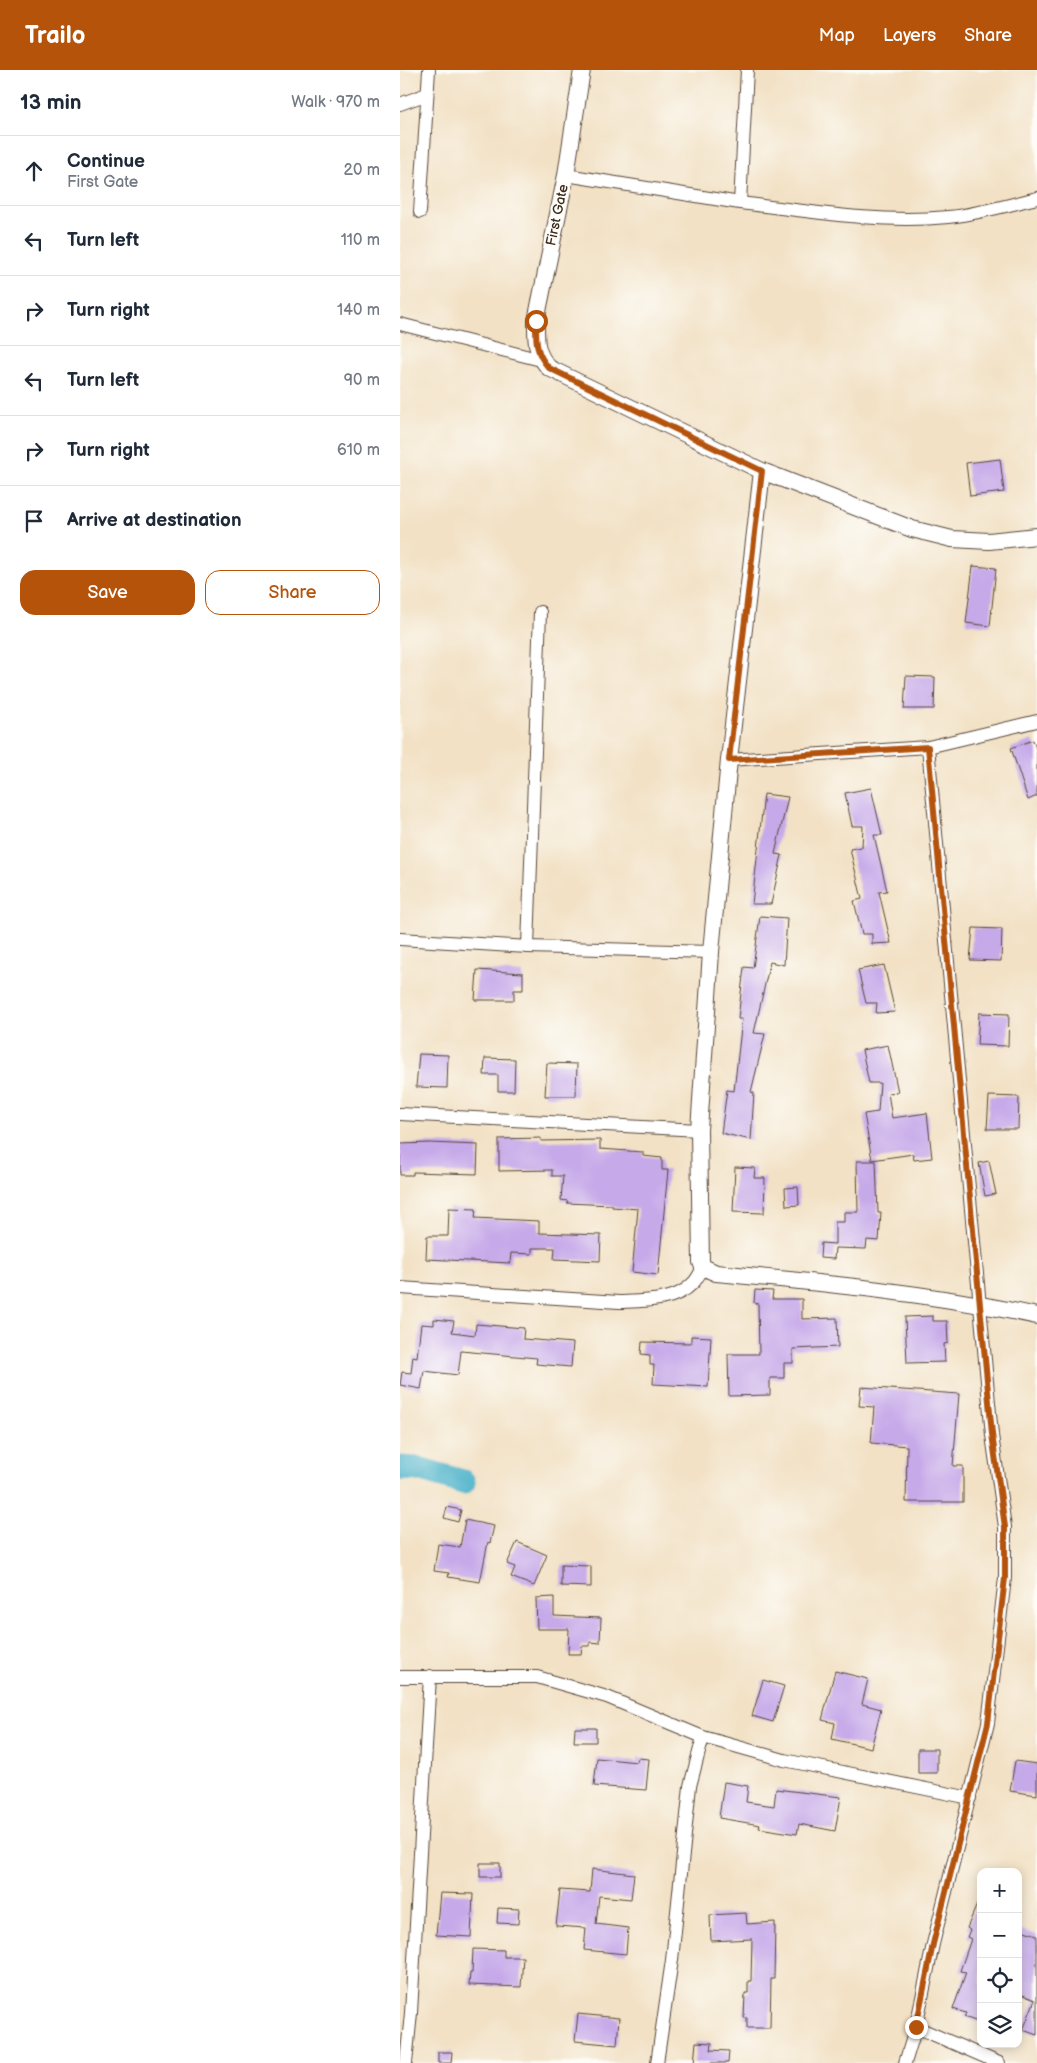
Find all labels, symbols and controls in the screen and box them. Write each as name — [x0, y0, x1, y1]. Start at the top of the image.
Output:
text: Trailo — [25, 21, 85, 50]
text: Map — [819, 25, 855, 46]
text: Layers — [883, 25, 936, 46]
text: Share — [964, 25, 1012, 46]
text: 13 min — [20, 90, 82, 115]
text: Walk · 970 m — [291, 93, 380, 112]
text: Continue — [67, 150, 145, 173]
icon: ahead — [20, 157, 48, 185]
text: 20 m — [344, 161, 380, 180]
text: First Gate — [67, 173, 138, 192]
street label: First Gate — [542, 183, 572, 247]
icon: left — [20, 227, 48, 255]
text: Turn left — [67, 229, 139, 252]
text: 110 m — [341, 231, 380, 250]
icon: right — [20, 297, 48, 325]
text: Turn right — [67, 299, 150, 322]
text: 140 m — [337, 301, 380, 320]
route start — [525, 310, 548, 333]
icon: left — [20, 367, 48, 395]
text: Turn left — [67, 369, 139, 392]
text: 90 m — [344, 371, 380, 390]
icon: right — [20, 437, 48, 465]
text: Turn right — [67, 439, 150, 462]
text: 610 m — [337, 441, 380, 460]
icon: arrive — [20, 507, 48, 535]
text: Arrive at destination — [67, 509, 242, 532]
button: Save — [20, 570, 195, 615]
button: Share — [205, 570, 380, 615]
map controls — [977, 1868, 1022, 2048]
button: + — [977, 1868, 1022, 1913]
button: − — [977, 1913, 1022, 1958]
button: locate — [977, 1958, 1022, 2003]
button: layers — [977, 2003, 1022, 2048]
route end — [905, 2016, 928, 2039]

